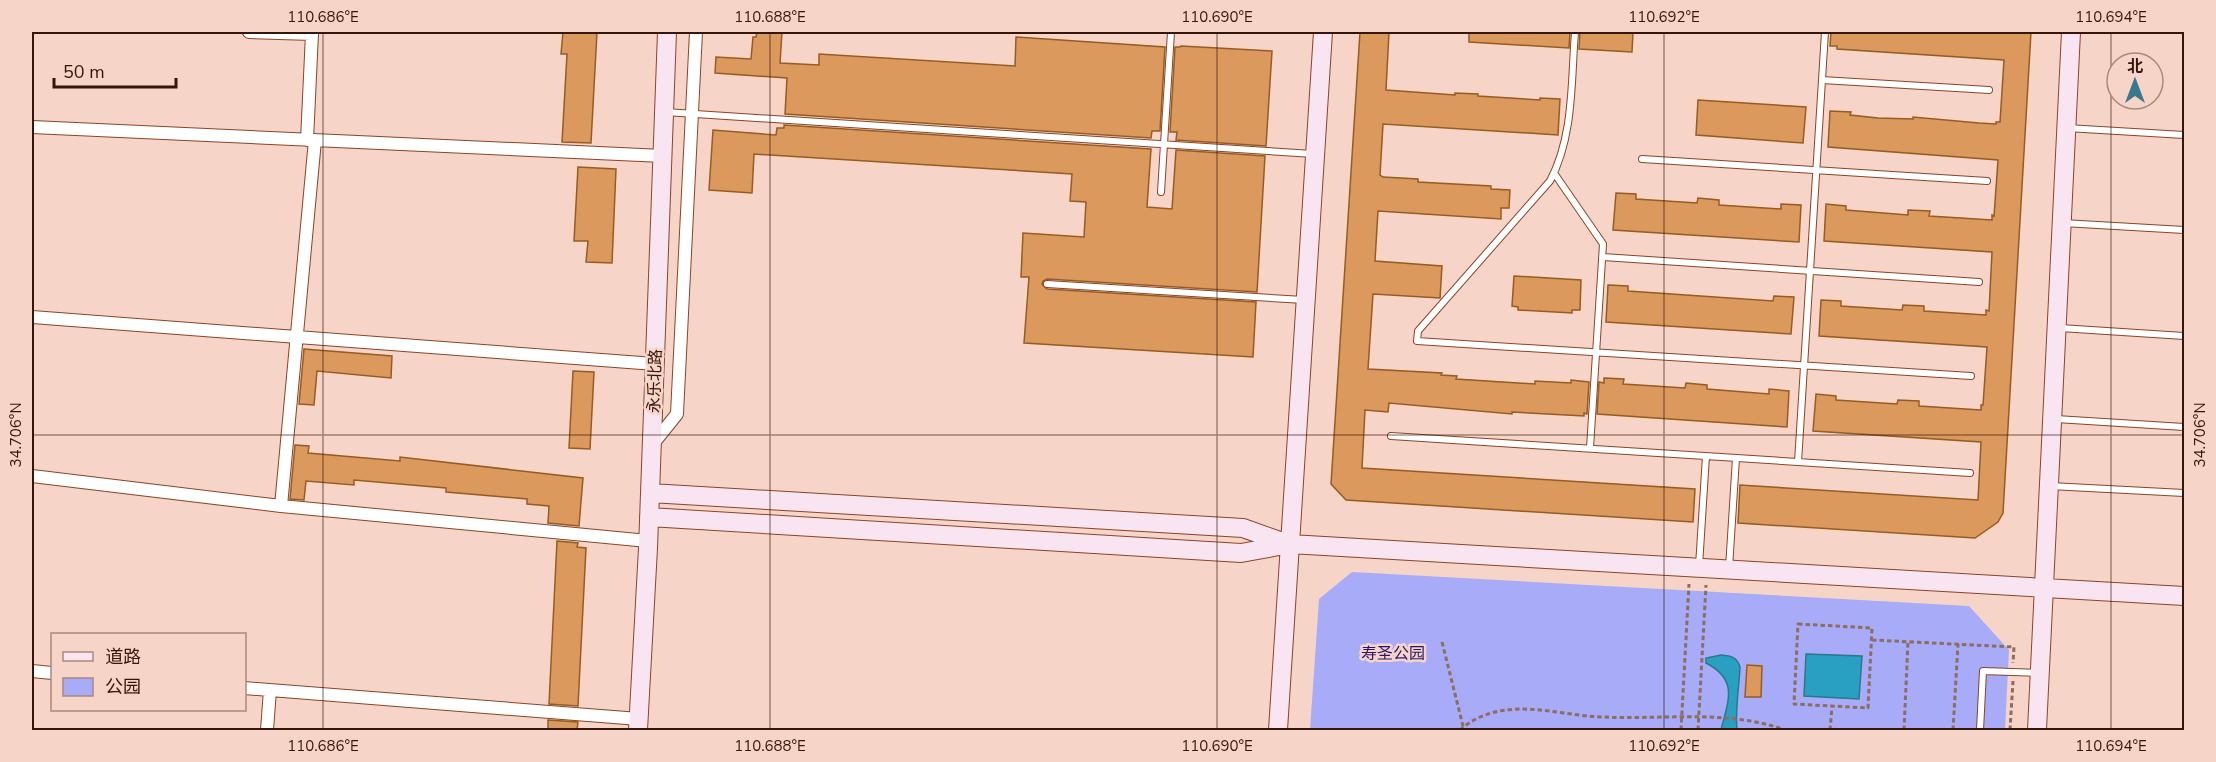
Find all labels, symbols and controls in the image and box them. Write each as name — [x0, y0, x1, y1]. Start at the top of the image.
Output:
text: 110.686°E — [287, 7, 359, 27]
text: 110.688°E — [734, 7, 806, 27]
text: 110.690°E — [1181, 7, 1253, 27]
text: 110.692°E — [1628, 7, 1700, 27]
text: 110.694°E — [2075, 7, 2147, 27]
scale bar — [54, 51, 176, 89]
north arrow — [2105, 51, 2165, 111]
text: 北 — [2127, 56, 2143, 78]
text: 50 m — [63, 60, 105, 84]
street label: 永乐北路 — [643, 349, 667, 413]
text: 34.706°N — [6, 402, 26, 468]
text: 34.706°N — [2190, 402, 2210, 468]
legend — [51, 633, 246, 711]
park label: 寿圣公园 — [1361, 643, 1425, 665]
text: 道路 — [105, 645, 141, 669]
text: 公园 — [105, 675, 141, 699]
text: 110.686°E — [287, 736, 359, 756]
text: 110.688°E — [734, 736, 806, 756]
text: 110.690°E — [1181, 736, 1253, 756]
text: 110.692°E — [1628, 736, 1700, 756]
text: 110.694°E — [2075, 736, 2147, 756]

